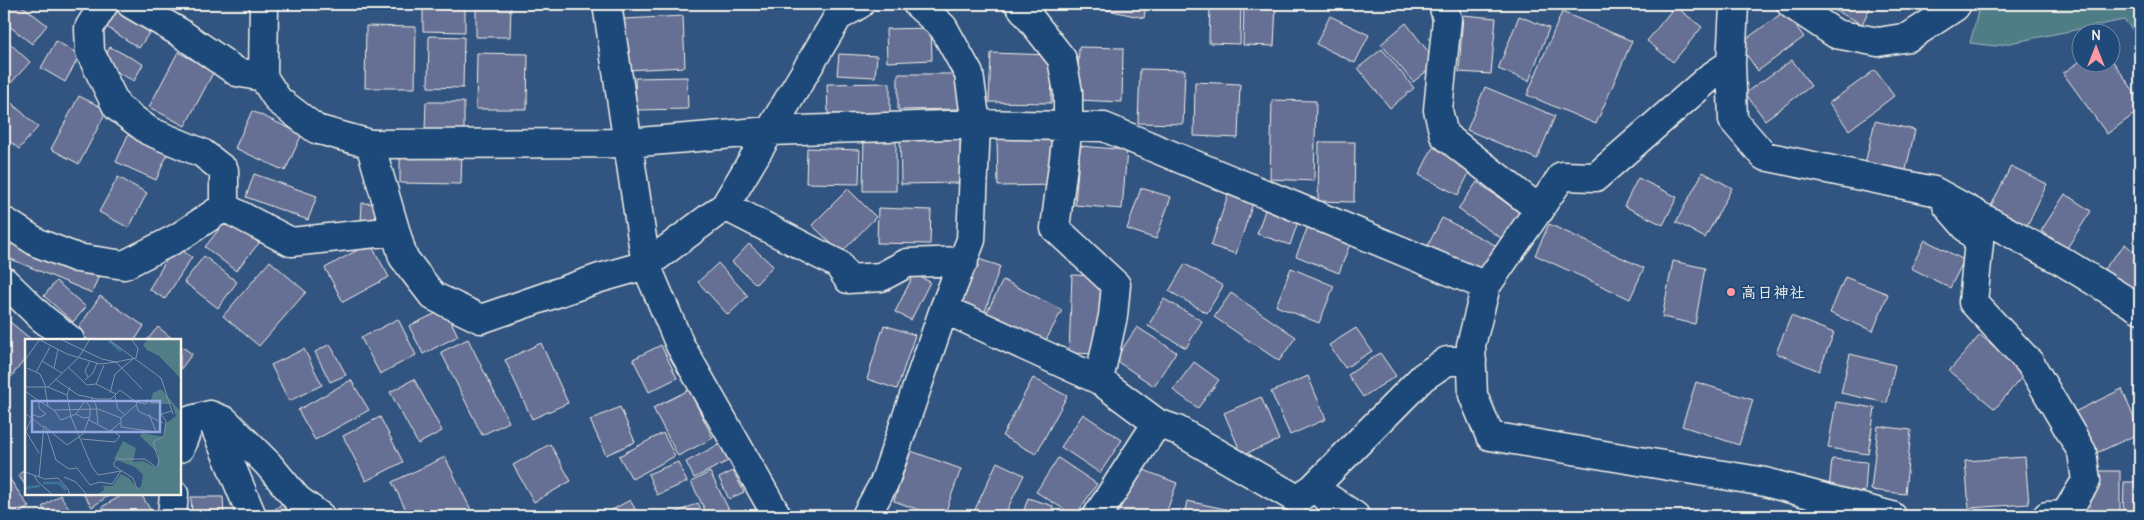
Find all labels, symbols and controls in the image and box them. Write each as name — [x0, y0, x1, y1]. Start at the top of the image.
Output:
north arrow — [2072, 22, 2122, 72]
text: N — [2091, 26, 2101, 44]
place label: 高日神社 — [1741, 282, 1805, 302]
marker: 高日神社 — [1725, 286, 1737, 298]
inset map — [25, 339, 181, 495]

